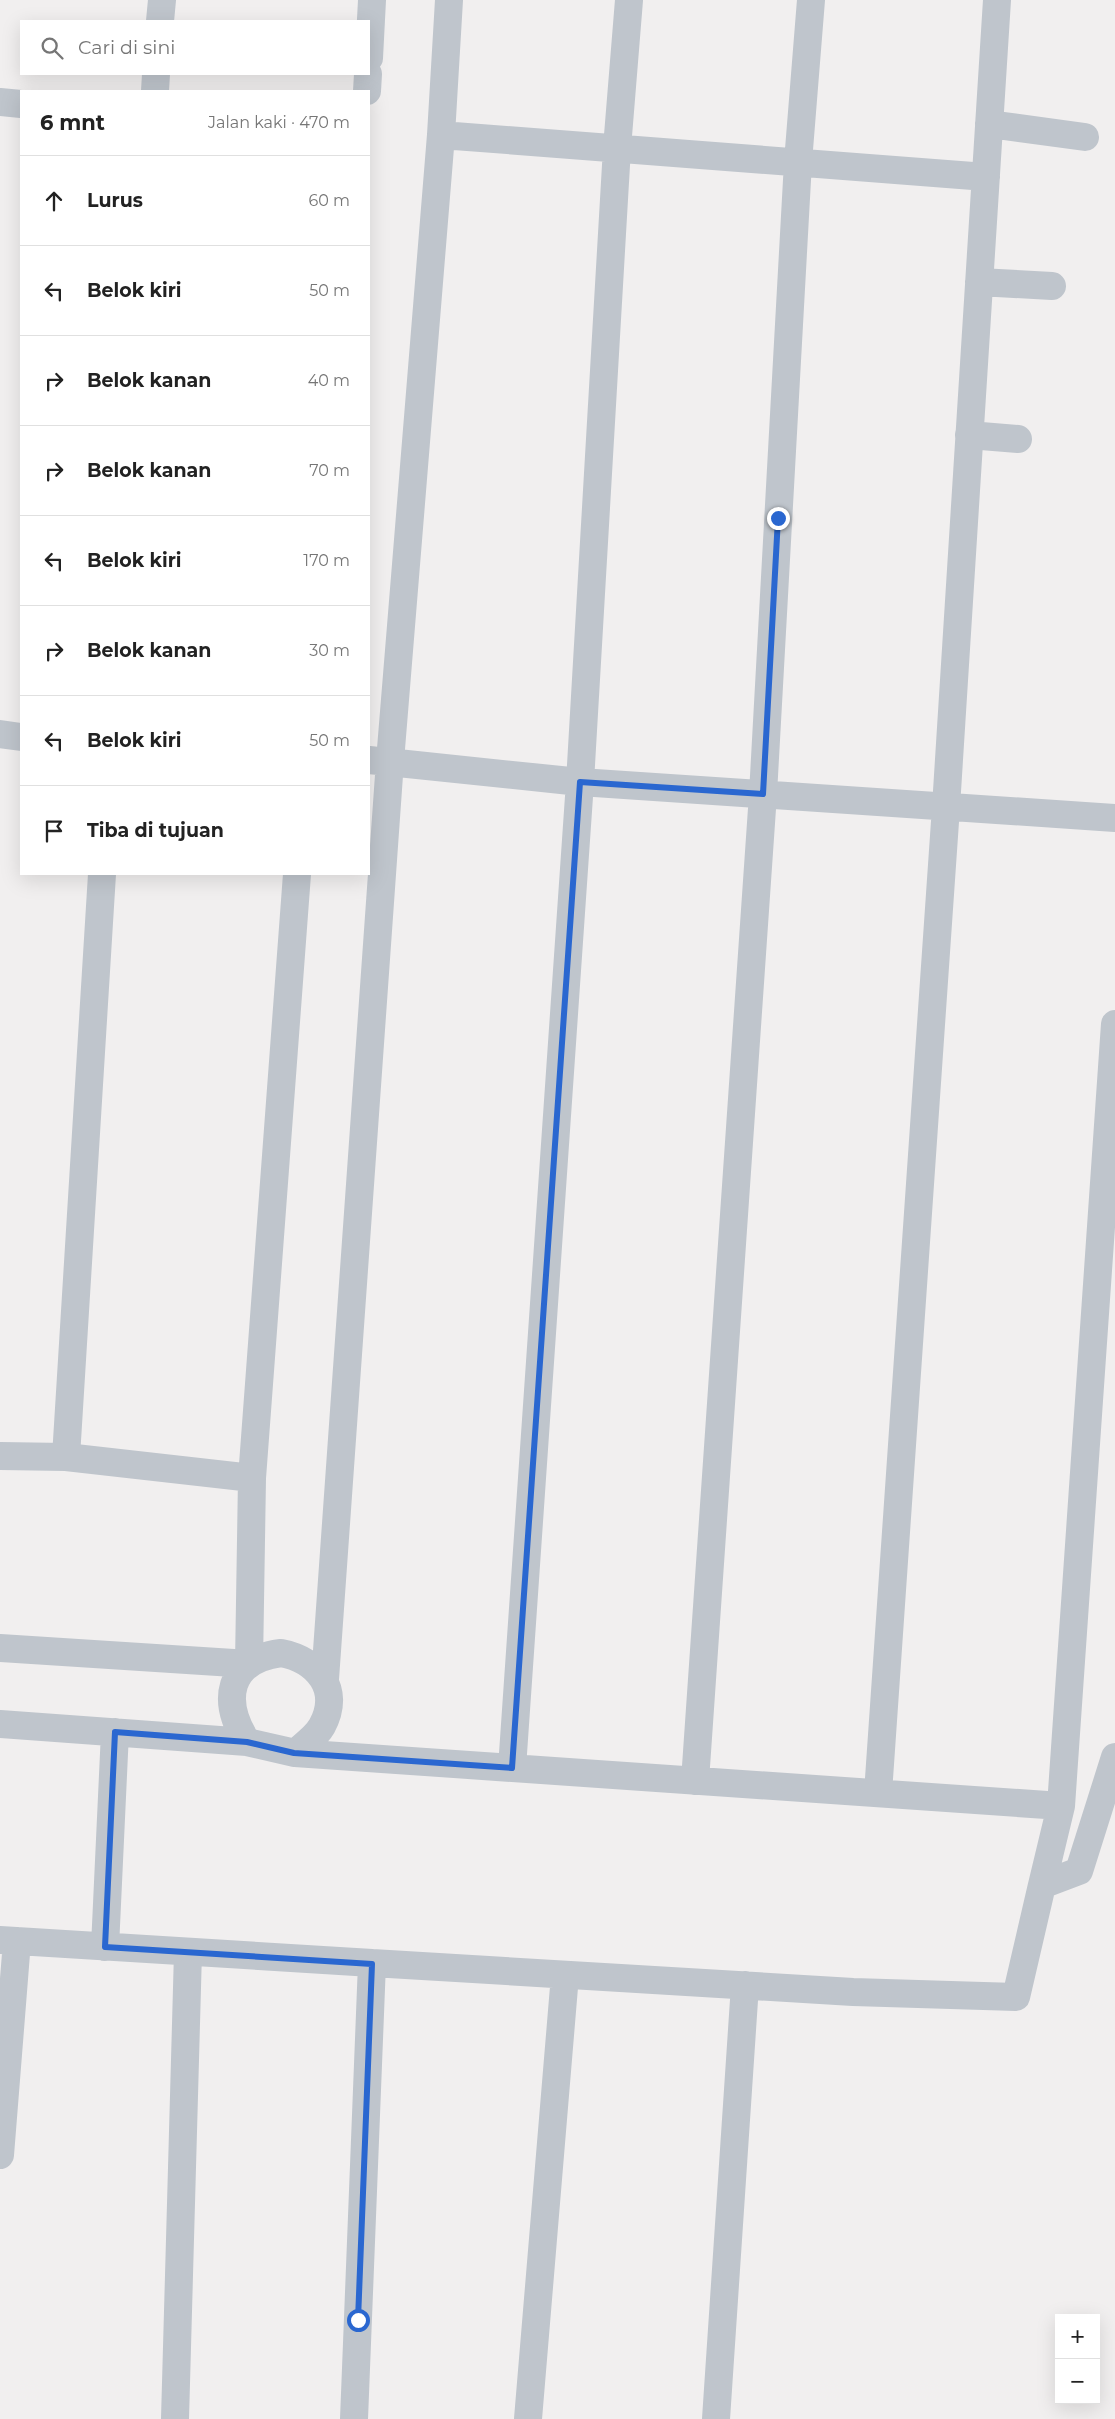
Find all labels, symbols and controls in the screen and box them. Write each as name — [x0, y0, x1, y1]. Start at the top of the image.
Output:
search box — [20, 20, 370, 75]
icon: search — [38, 34, 66, 62]
text: Cari di sini — [78, 36, 175, 59]
text: 6 mnt — [40, 110, 105, 135]
text: Jalan kaki · 470 m — [208, 113, 350, 132]
icon: ahead — [40, 187, 68, 215]
text: Lurus — [87, 189, 143, 212]
text: 60 m — [308, 191, 350, 210]
icon: left — [40, 277, 68, 305]
text: Belok kiri — [87, 279, 182, 302]
text: 50 m — [309, 281, 350, 300]
icon: right — [40, 367, 68, 395]
text: Belok kanan — [87, 369, 211, 392]
text: 40 m — [308, 371, 350, 390]
icon: right — [40, 457, 68, 485]
text: Belok kanan — [87, 459, 211, 482]
text: 70 m — [309, 461, 350, 480]
route end — [767, 507, 790, 530]
icon: left — [40, 547, 68, 575]
text: Belok kiri — [87, 549, 182, 572]
text: 170 m — [303, 551, 350, 570]
icon: right — [40, 637, 68, 665]
text: Belok kanan — [87, 639, 211, 662]
text: 30 m — [309, 641, 350, 660]
icon: left — [40, 727, 68, 755]
text: Belok kiri — [87, 729, 182, 752]
text: 50 m — [309, 731, 350, 750]
icon: arrive — [40, 817, 68, 845]
text: Tiba di tujuan — [87, 819, 224, 842]
route start — [347, 2309, 370, 2332]
map controls — [1055, 2314, 1100, 2404]
button: + — [1055, 2314, 1100, 2359]
button: − — [1055, 2359, 1100, 2404]

